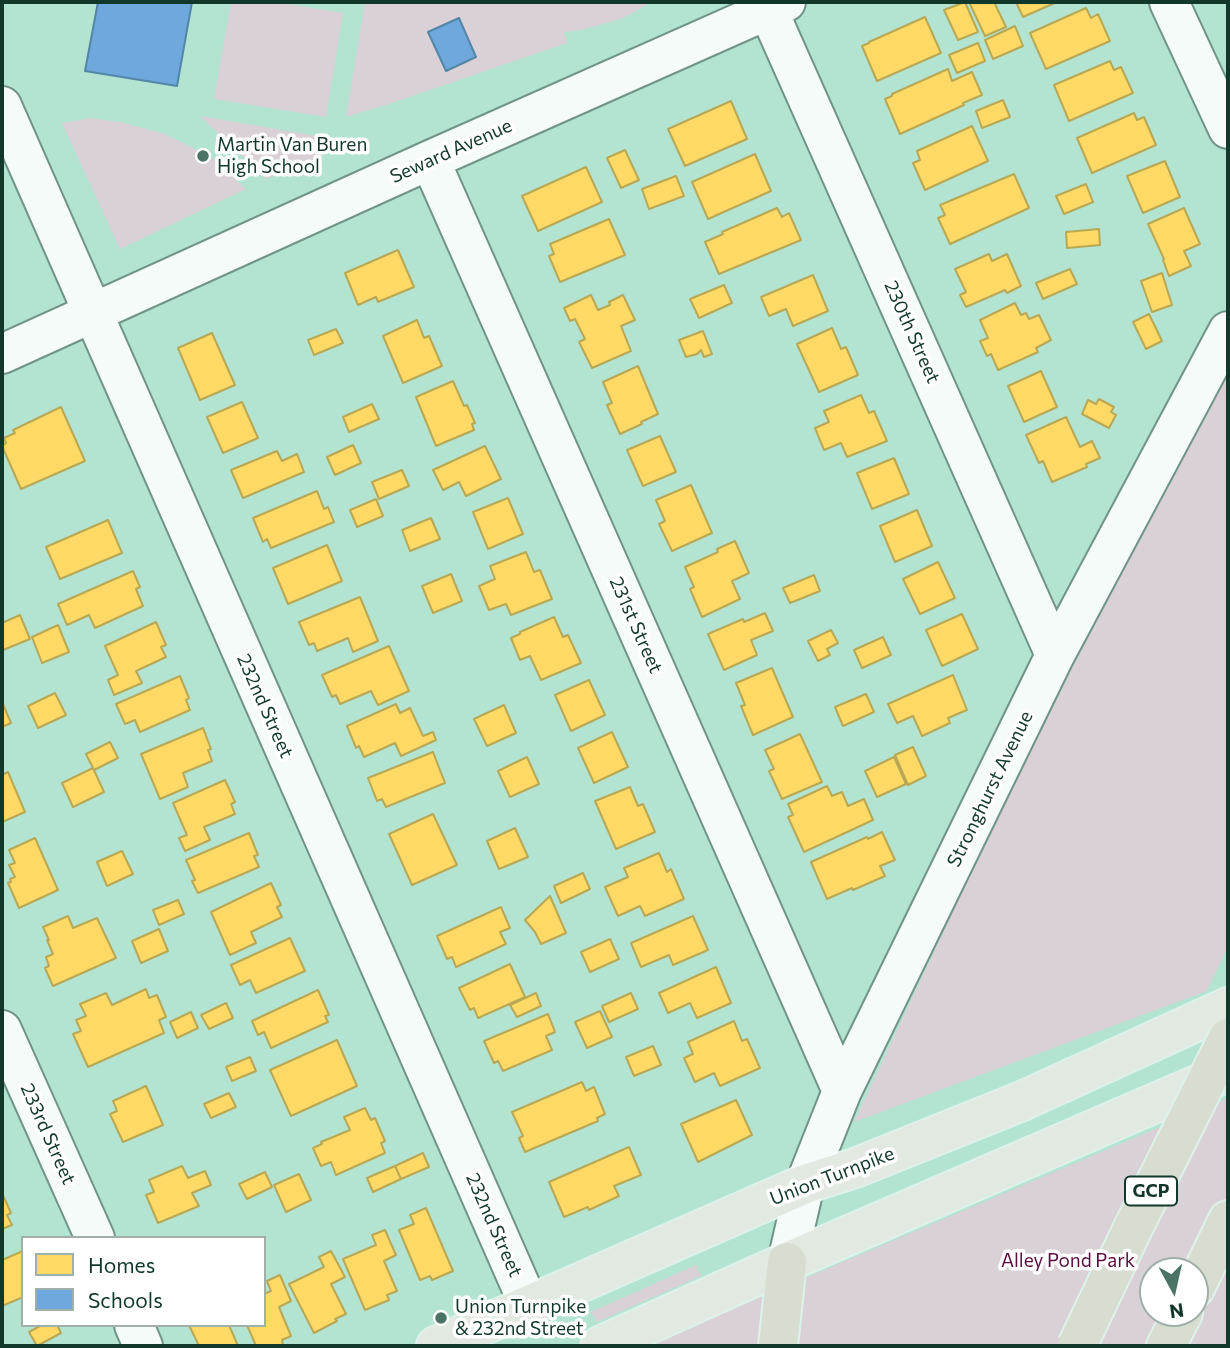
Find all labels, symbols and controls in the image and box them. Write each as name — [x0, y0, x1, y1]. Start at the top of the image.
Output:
street label: Seward Avenue — [386, 114, 516, 188]
place label: Martin Van Buren High School — [217, 134, 367, 178]
marker: Martin Van Buren High School — [195, 148, 211, 164]
street label: 230th Street — [879, 277, 945, 387]
street label: 231st Street — [605, 573, 667, 677]
street label: 232nd Street — [232, 651, 298, 761]
street label: Stronghurst Avenue — [942, 707, 1038, 871]
street label: 233rd Street — [16, 1080, 80, 1188]
street label: Union Turnpike — [767, 1142, 897, 1210]
street label: 232nd Street — [461, 1170, 527, 1280]
road number: GCP — [1125, 1176, 1177, 1206]
legend — [21, 1236, 266, 1327]
park label: Alley Pond Park — [1001, 1250, 1135, 1272]
text: Homes — [88, 1252, 155, 1277]
north arrow — [1139, 1257, 1209, 1327]
text: Schools — [88, 1287, 163, 1312]
place label: Union Turnpike & 232nd Street — [455, 1296, 586, 1340]
text: N — [1168, 1299, 1185, 1324]
marker: Union Turnpike & 232nd Street — [433, 1310, 449, 1326]

